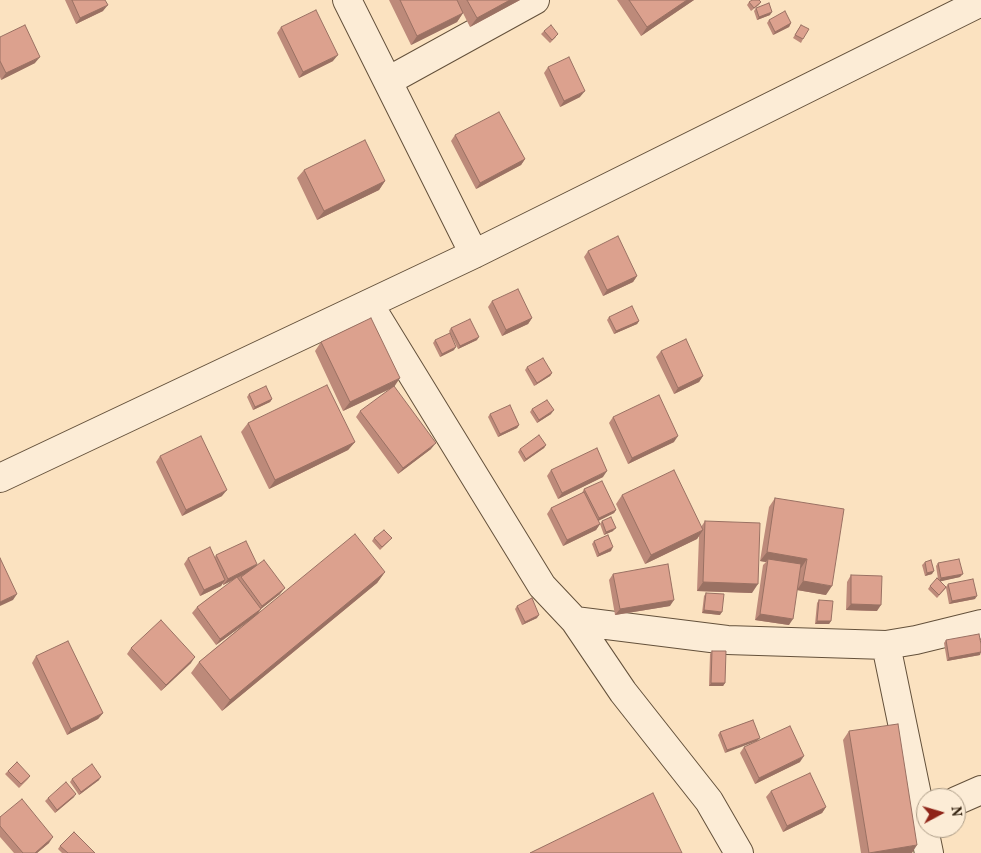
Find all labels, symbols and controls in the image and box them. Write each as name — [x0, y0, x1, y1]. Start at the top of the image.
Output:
north arrow — [916, 788, 966, 838]
text: N — [945, 805, 965, 818]

